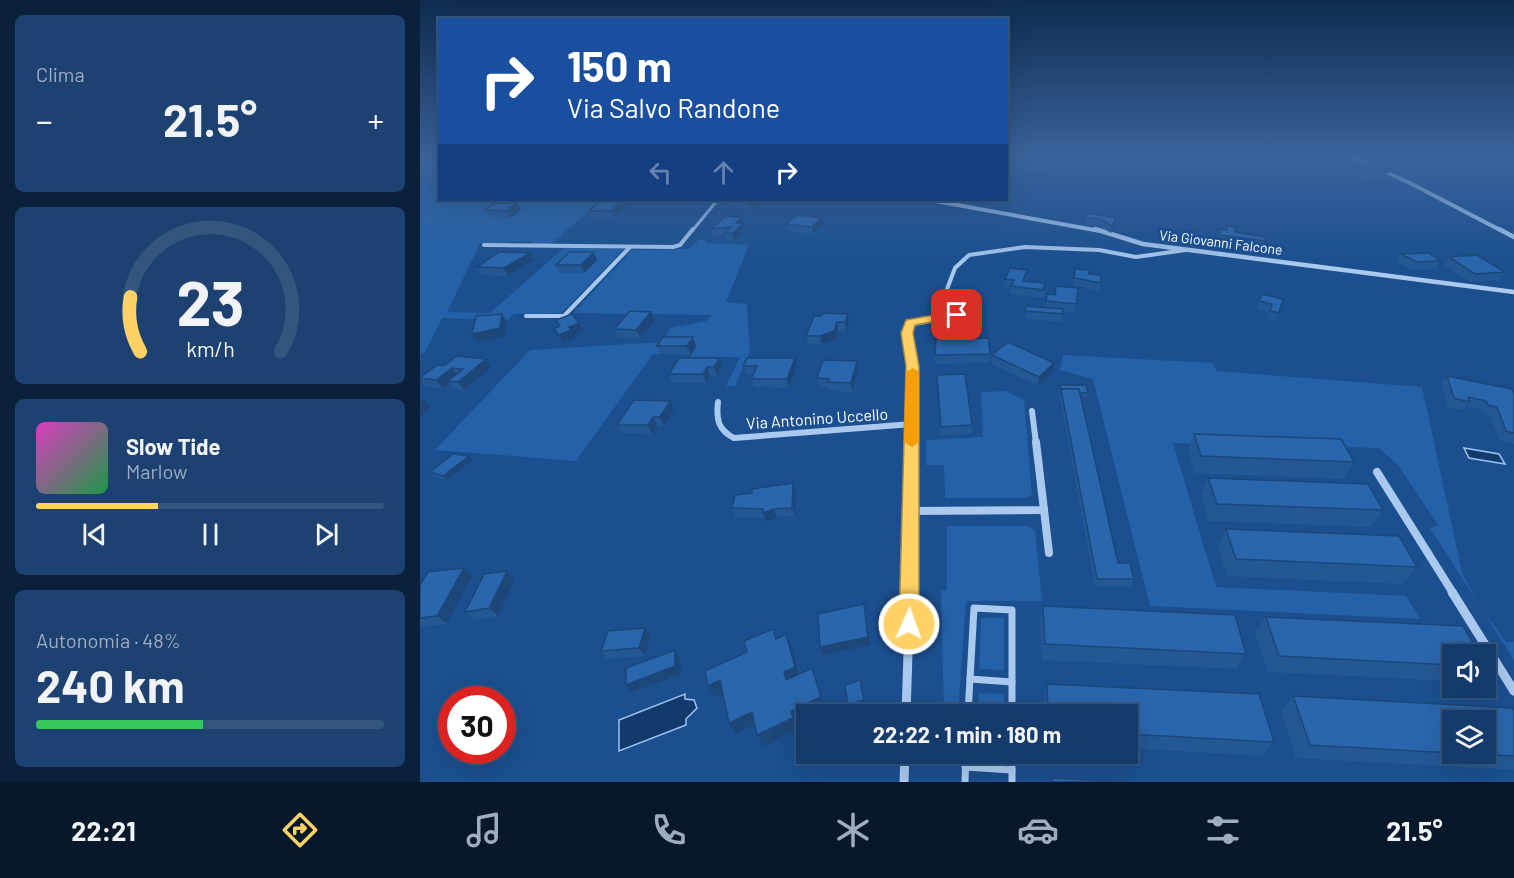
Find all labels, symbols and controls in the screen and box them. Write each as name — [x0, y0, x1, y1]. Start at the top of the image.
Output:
text: 150 m — [567, 40, 672, 90]
icon: right — [468, 42, 546, 120]
text: Clima — [36, 62, 85, 86]
text: Via Salvo Randone — [567, 91, 780, 123]
text: 21.5° — [163, 92, 257, 146]
text: − — [36, 100, 53, 140]
text: + — [368, 100, 384, 140]
icon: left — [644, 156, 677, 189]
icon: ahead — [707, 156, 740, 189]
icon: right — [770, 156, 803, 189]
street label: Via Giovanni Falcone — [1158, 226, 1284, 258]
text: 23 — [176, 264, 244, 338]
pin — [931, 289, 982, 340]
icon: arrive — [940, 298, 973, 331]
text: km/h — [186, 337, 234, 362]
street label: Via Antonino Uccello — [745, 404, 889, 432]
text: Slow Tide — [126, 433, 221, 459]
text: Marlow — [126, 459, 187, 483]
icon: previous — [78, 518, 111, 551]
icon: pause — [194, 518, 227, 551]
icon: next — [310, 518, 343, 551]
position arrow — [877, 592, 941, 656]
text: Autonomia · 48% — [36, 628, 181, 652]
map controls — [1442, 644, 1496, 764]
button: sound — [1442, 644, 1496, 698]
text: 240 km — [36, 658, 185, 712]
speed limit sign: 30 — [438, 686, 516, 764]
button: layers — [1442, 710, 1496, 764]
text: 22:22 · 1 min · 180 m — [873, 721, 1061, 747]
icon: directions — [279, 809, 321, 851]
icon: music — [463, 809, 505, 851]
icon: phone — [648, 809, 690, 851]
icon: climate — [832, 809, 874, 851]
icon: car — [1017, 809, 1059, 851]
icon: filters — [1202, 809, 1244, 851]
text: 22:21 — [71, 814, 136, 846]
text: 21.5° — [1386, 814, 1443, 846]

